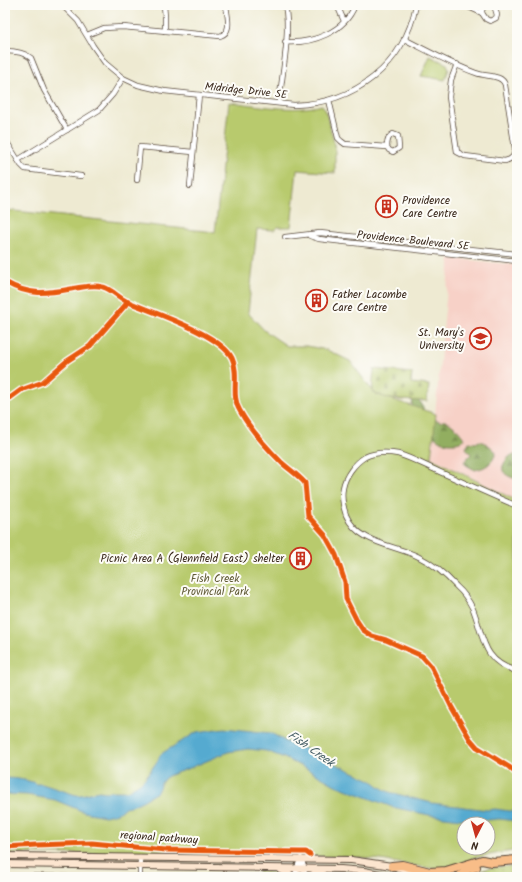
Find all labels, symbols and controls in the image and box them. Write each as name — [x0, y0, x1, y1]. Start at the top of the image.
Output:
street label: Midridge Drive SE — [204, 78, 289, 104]
place label: Providence Care Centre — [402, 192, 457, 223]
building icon: Providence Care Centre — [373, 194, 399, 220]
street label: Providence Boulevard SE — [356, 226, 471, 256]
place label: Father Lacombe Care Centre — [332, 286, 407, 317]
building icon: Father Lacombe Care Centre — [304, 288, 330, 314]
place label: St. Mary's University — [418, 324, 465, 355]
school or university icon: St. Mary's University — [467, 326, 493, 352]
building icon: Picnic Area A (Glennfield East) shelter — [287, 546, 313, 572]
place label: Picnic Area A (Glennfield East) shelter — [100, 550, 285, 568]
park label: Fish Creek Provincial Park — [181, 570, 250, 601]
water label: Fish Creek — [284, 726, 340, 773]
north arrow — [456, 816, 496, 856]
street label: regional pathway — [120, 826, 199, 850]
text: N — [471, 836, 479, 854]

